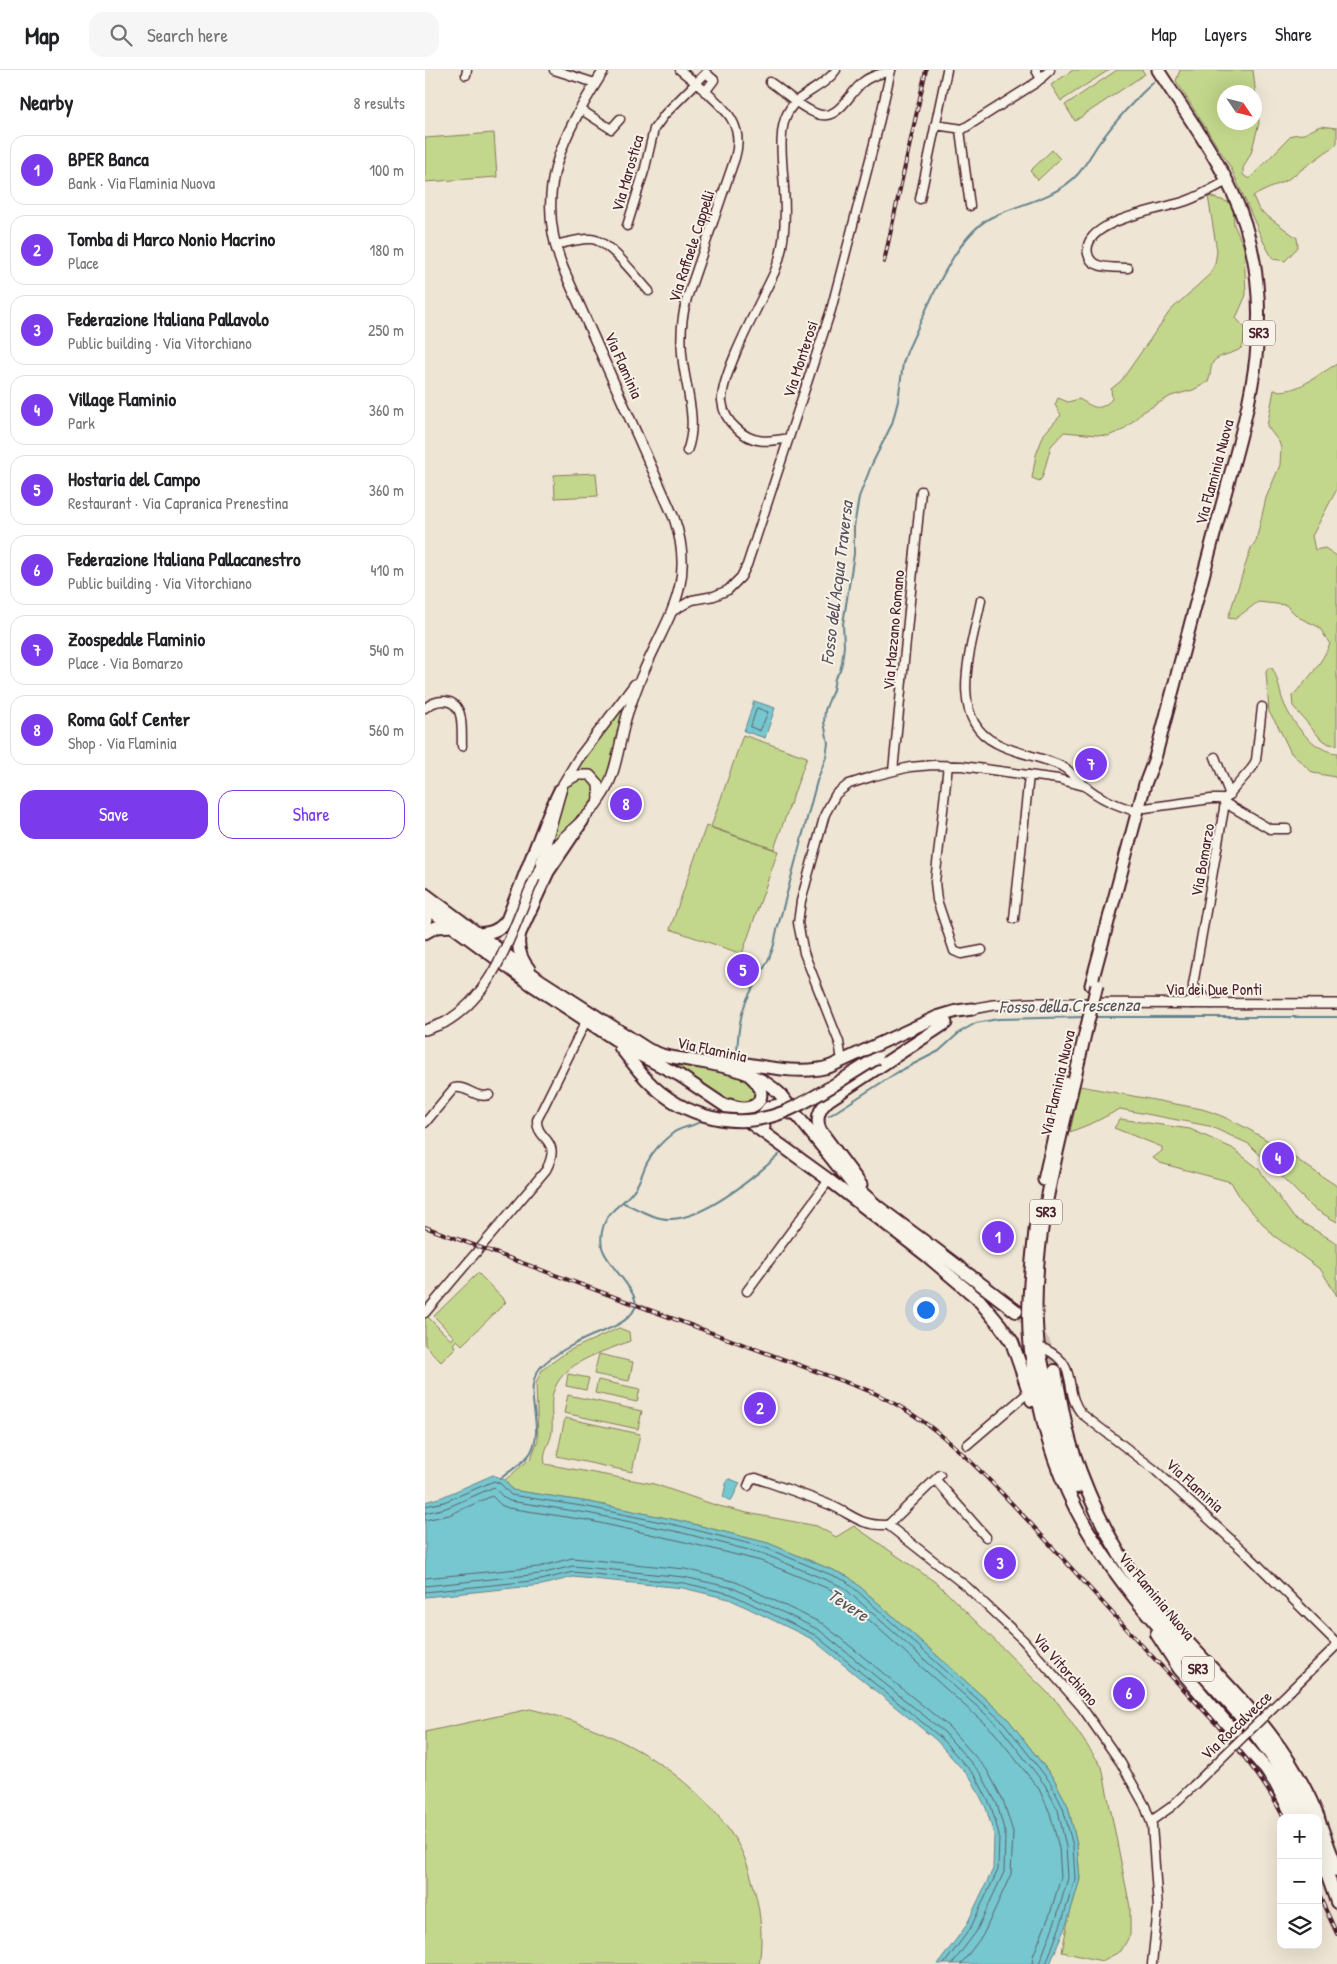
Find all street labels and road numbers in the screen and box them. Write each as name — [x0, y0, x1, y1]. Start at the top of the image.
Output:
street label: Via Marostica — [606, 132, 648, 214]
street label: Via Raffaele Cappelli — [662, 187, 720, 305]
street label: Via Monterosi — [777, 318, 823, 400]
road number: SR3 — [1243, 320, 1275, 346]
street label: Via Flaminia — [600, 328, 648, 402]
street label: Via Flaminia Nuova — [1189, 417, 1239, 527]
street label: Via Mazzano Romano — [877, 569, 909, 691]
street label: Via Bomarzo — [1185, 821, 1219, 898]
street label: Via dei Due Ponti — [1166, 978, 1262, 1000]
street label: Via Flaminia Nuova — [1034, 1028, 1080, 1138]
street label: Via Flaminia — [675, 1031, 749, 1067]
road number: SR3 — [1030, 1200, 1062, 1224]
street label: Via Flaminia — [1161, 1453, 1229, 1517]
street label: Via Flaminia Nuova — [1114, 1547, 1200, 1645]
street label: Via Vitorchiano — [1028, 1628, 1104, 1710]
road number: SR3 — [1182, 1656, 1214, 1682]
street label: Via Roccalvecce — [1196, 1685, 1277, 1764]

